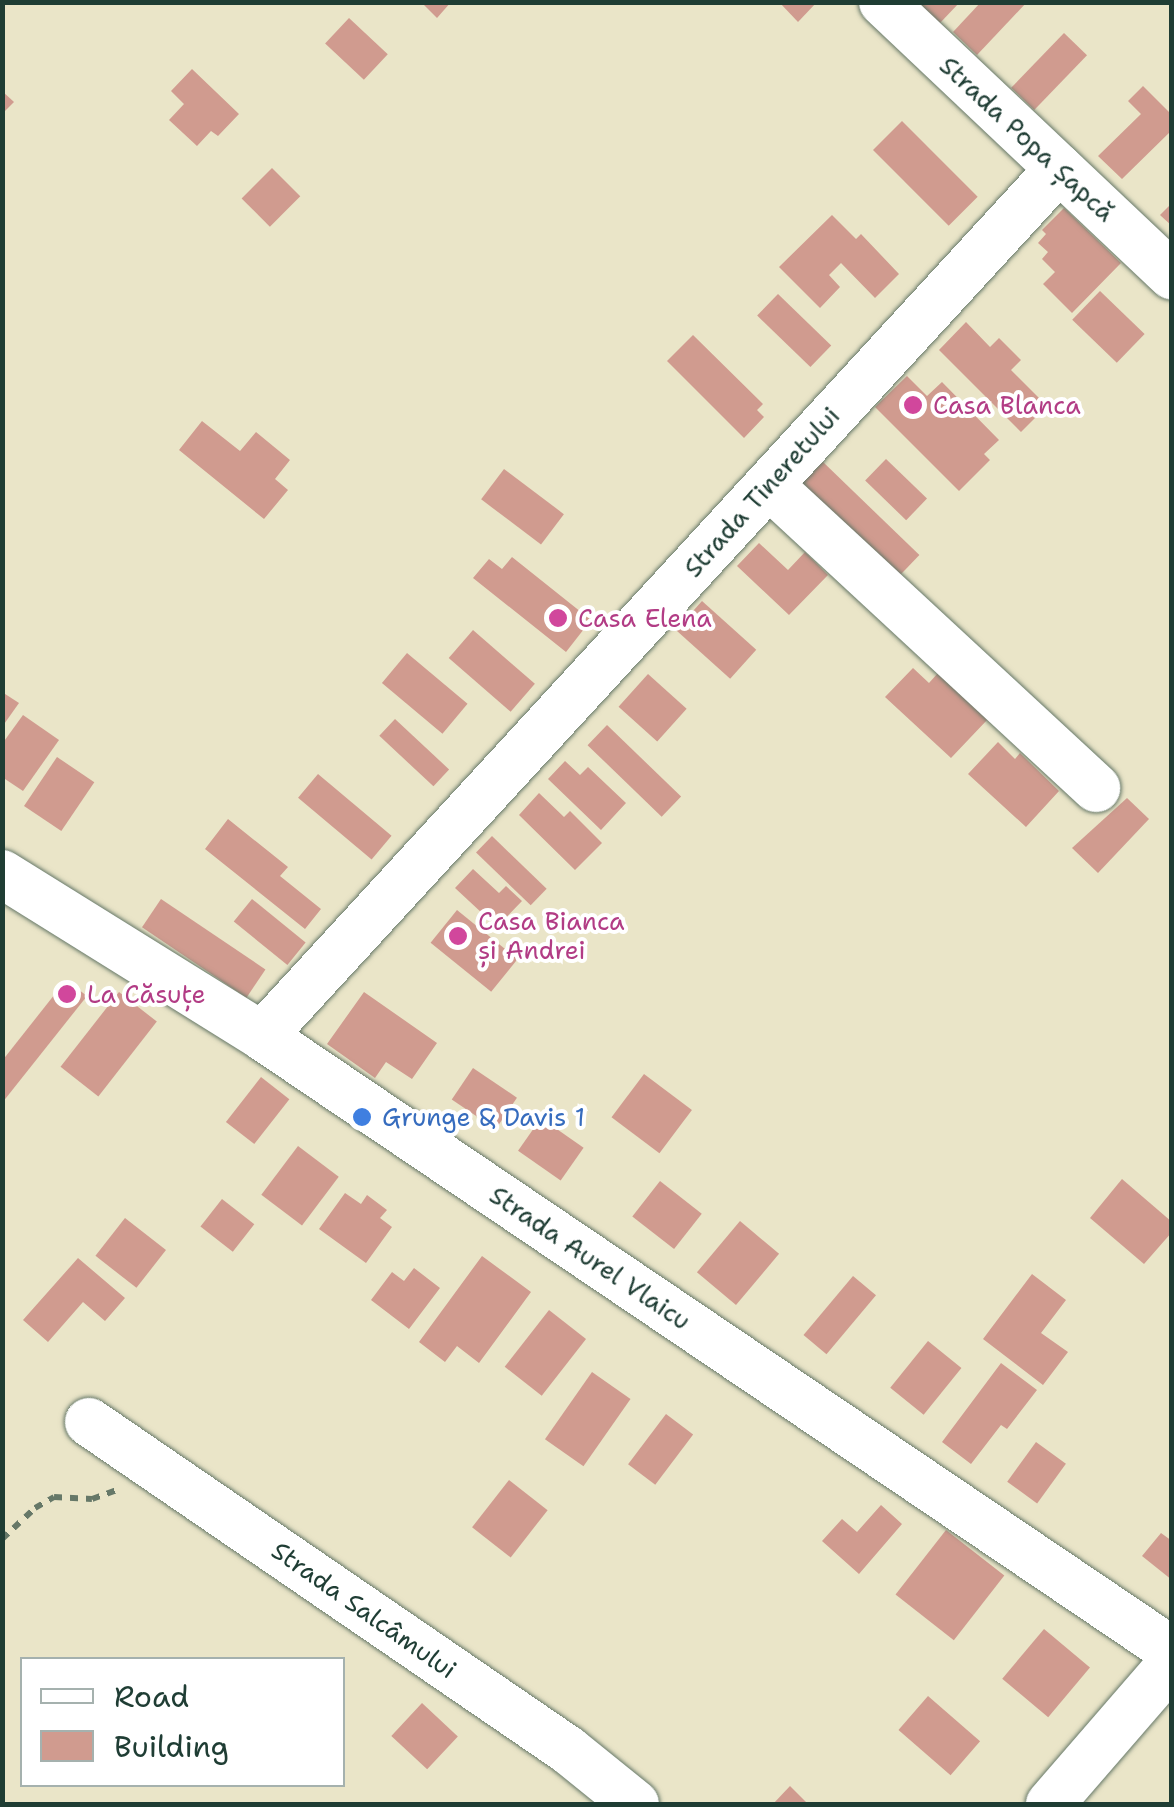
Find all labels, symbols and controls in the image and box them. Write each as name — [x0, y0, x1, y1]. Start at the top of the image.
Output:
street label: Strada Popa Șapcă — [934, 50, 1120, 228]
place label: Casa Blanca — [933, 390, 1081, 420]
marker: Casa Blanca — [902, 394, 924, 416]
street label: Strada Tineretului — [678, 401, 846, 583]
place label: Casa Elena — [578, 603, 712, 633]
marker: Casa Elena — [547, 607, 569, 629]
place label: Casa Bianca și Andrei — [478, 907, 625, 966]
marker: Casa Bianca și Andrei — [447, 925, 469, 947]
place label: La Căsuțe — [87, 979, 206, 1009]
marker: La Căsuțe — [56, 983, 78, 1005]
place label: Grunge & Davis 1 — [382, 1102, 585, 1132]
marker: Grunge & Davis 1 — [351, 1106, 373, 1128]
street label: Strada Aurel Vlaicu — [484, 1180, 696, 1336]
street label: Strada Salcâmului — [266, 1535, 462, 1685]
legend — [20, 1657, 345, 1787]
text: Road — [114, 1676, 189, 1717]
text: Building — [114, 1726, 229, 1767]

